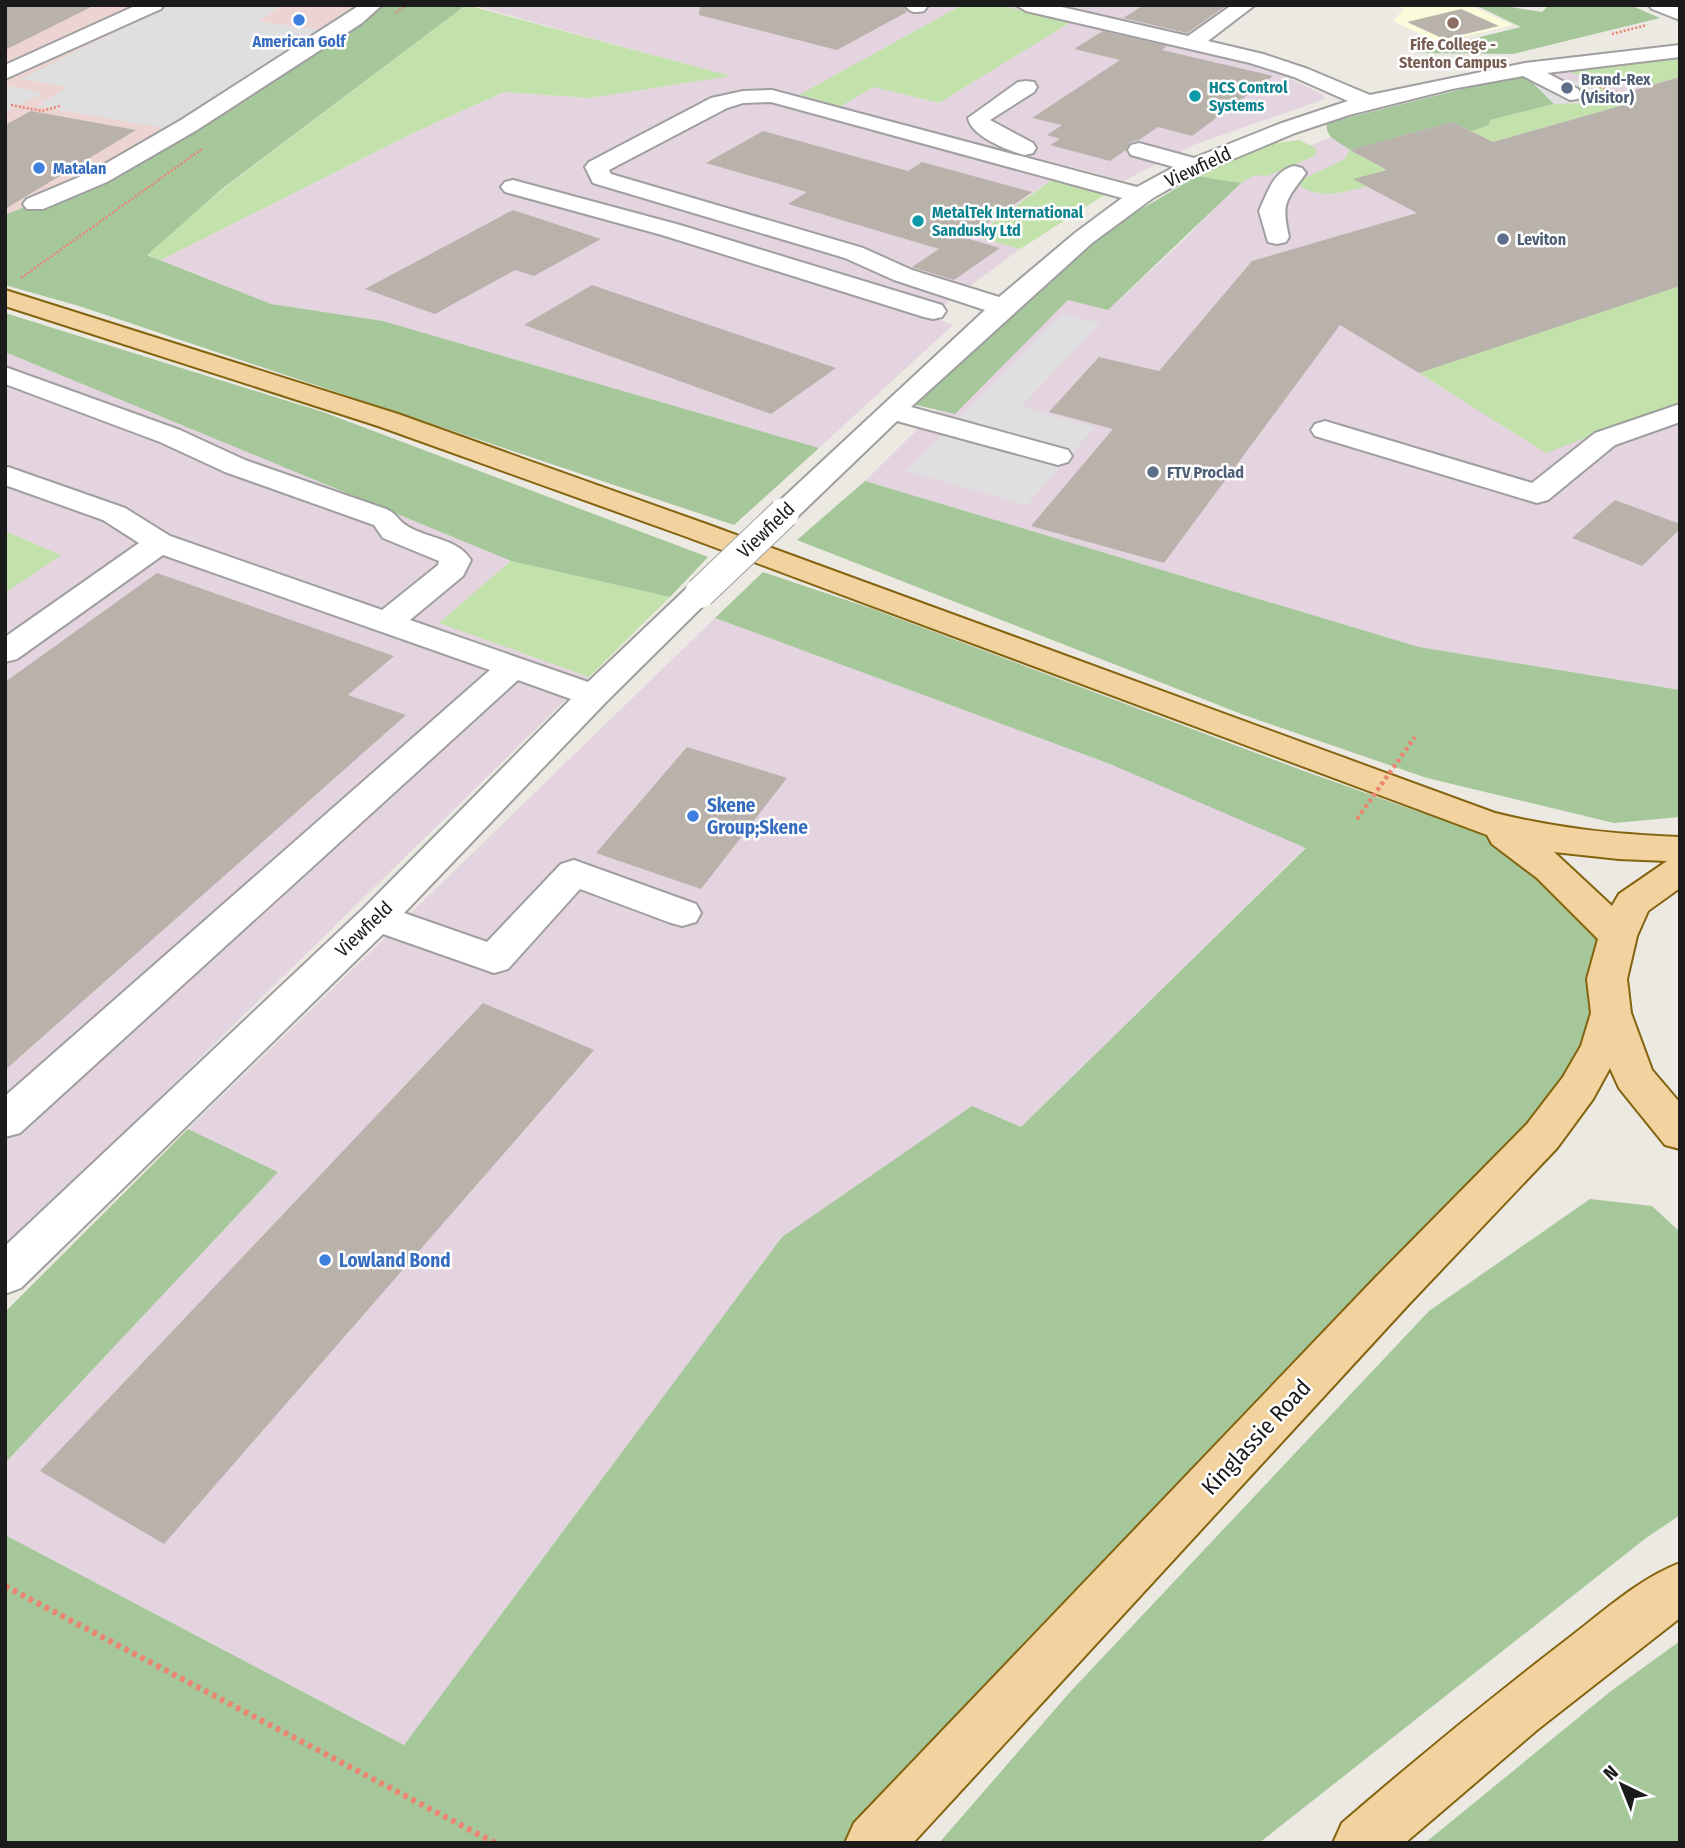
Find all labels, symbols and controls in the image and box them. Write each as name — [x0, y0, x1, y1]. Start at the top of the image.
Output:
marker: American Golf — [291, 12, 307, 28]
marker: Fife College - Stenton Campus — [1445, 15, 1461, 31]
place label: American Golf — [251, 32, 347, 51]
place label: Fife College - Stenton Campus — [1399, 35, 1507, 72]
place label: Brand-Rex (Visitor) — [1581, 70, 1651, 107]
place label: HCS Control Systems — [1209, 78, 1288, 115]
marker: Brand-Rex (Visitor) — [1559, 80, 1575, 96]
marker: HCS Control Systems — [1187, 88, 1203, 104]
street label: Viewfield — [1161, 142, 1235, 192]
place label: Matalan — [53, 159, 106, 178]
marker: Matalan — [31, 160, 47, 176]
place label: MetalTek International Sandusky Ltd — [932, 203, 1084, 240]
marker: MetalTek International Sandusky Ltd — [910, 213, 926, 229]
place label: Leviton — [1517, 230, 1566, 249]
marker: Leviton — [1495, 231, 1511, 247]
place label: FTV Proclad — [1167, 463, 1244, 482]
marker: FTV Proclad — [1145, 464, 1161, 480]
street label: Viewfield — [733, 497, 799, 563]
place label: Skene Group;Skene — [707, 794, 808, 839]
marker: Skene Group;Skene — [685, 808, 701, 824]
street label: Viewfield — [331, 896, 397, 962]
place label: Lowland Bond — [339, 1249, 451, 1272]
marker: Lowland Bond — [317, 1252, 333, 1268]
street label: Kinglassie Road — [1195, 1373, 1317, 1501]
north arrow — [1587, 1750, 1657, 1820]
text: N — [1599, 1761, 1623, 1785]

